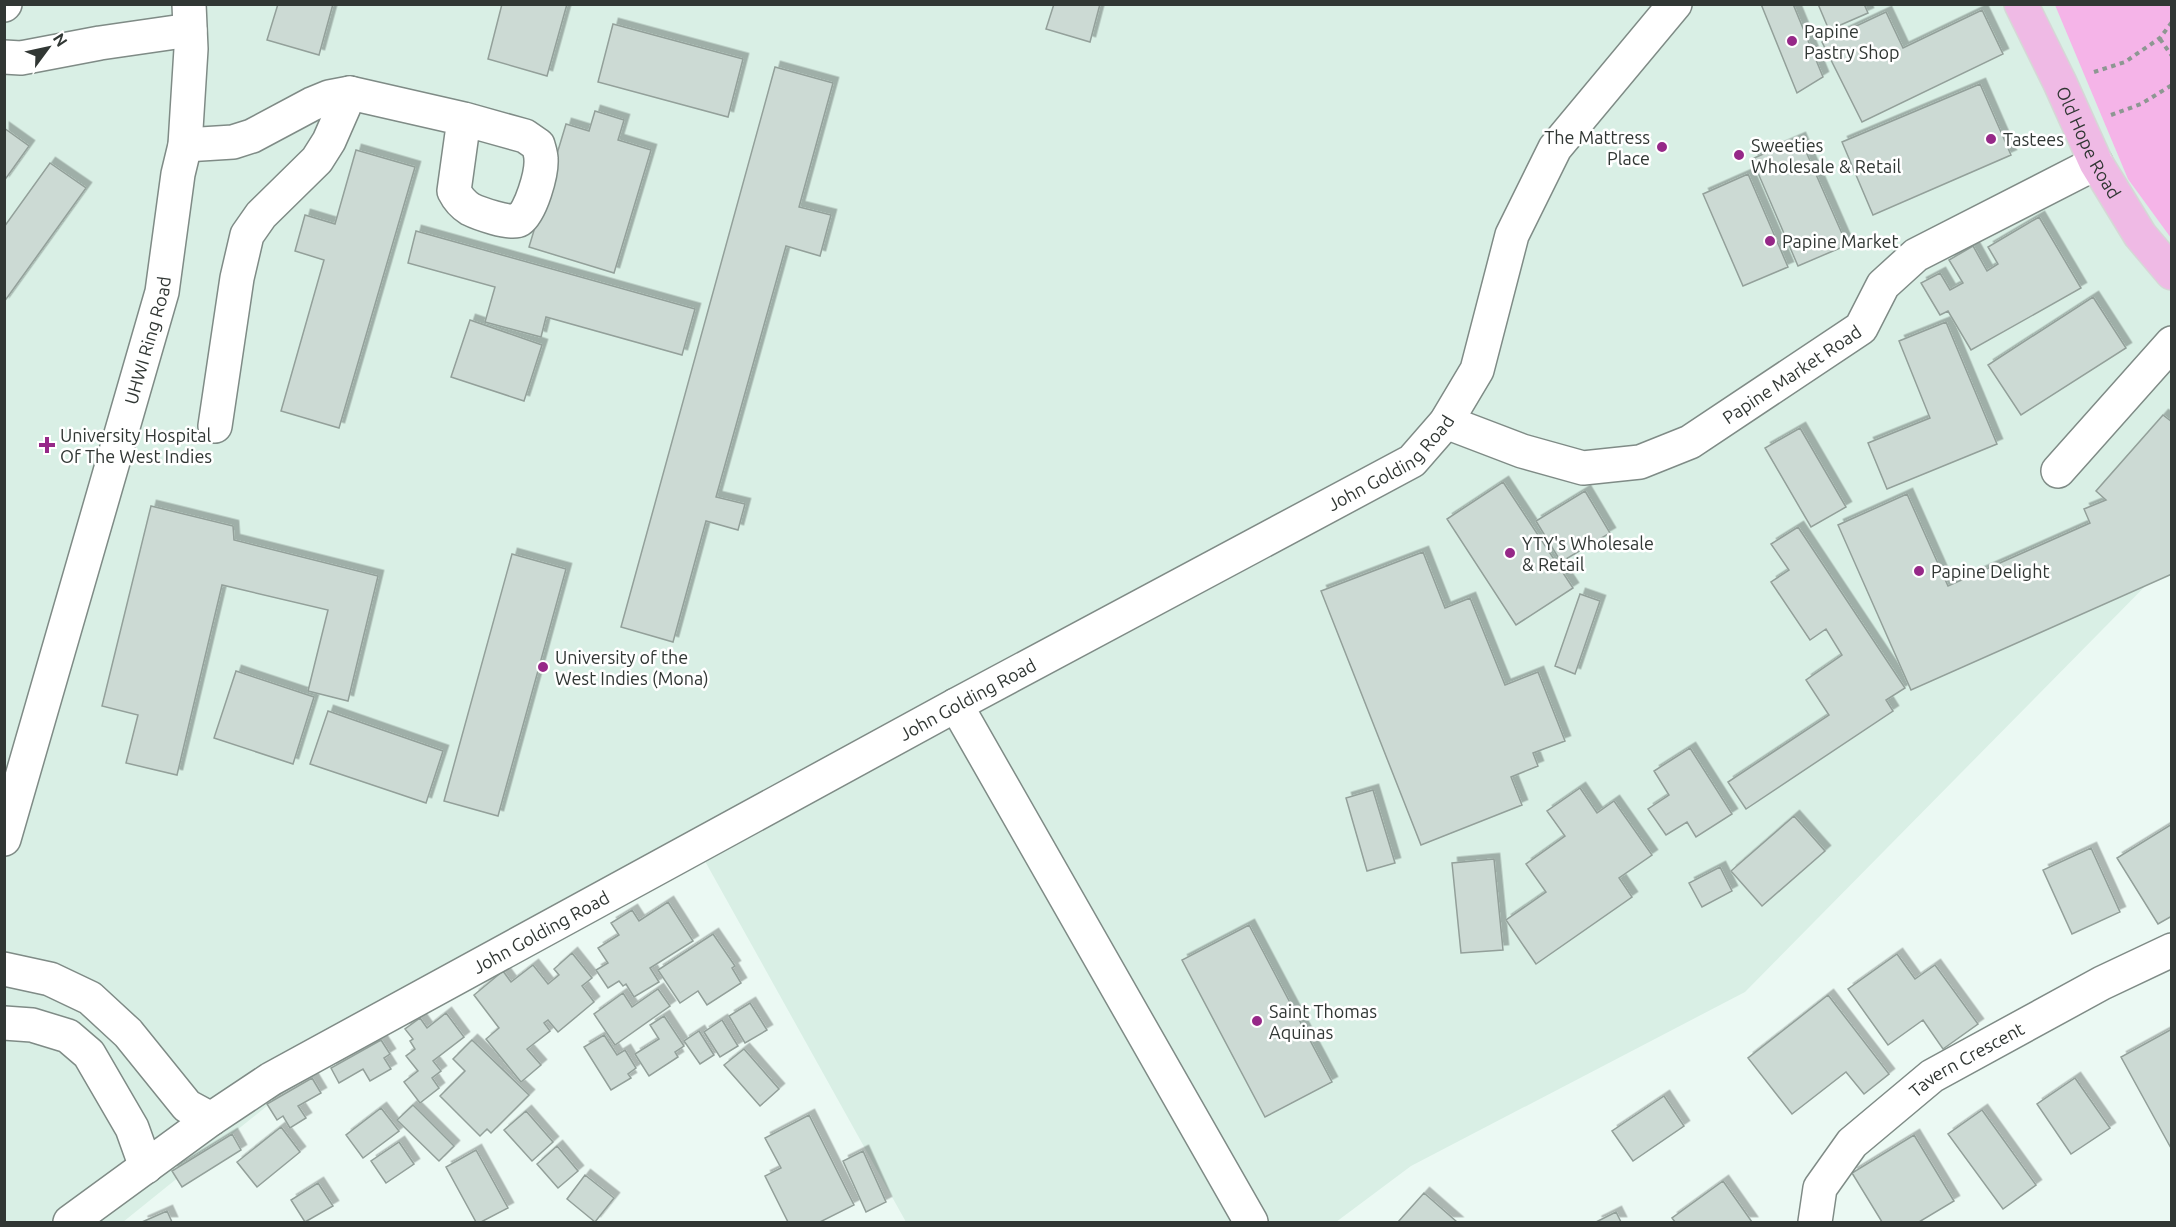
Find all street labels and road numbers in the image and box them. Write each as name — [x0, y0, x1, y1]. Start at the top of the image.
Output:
street label: Old Hope Road — [2053, 83, 2125, 202]
street label: UHWI Ring Road — [120, 275, 174, 407]
street label: Papine Market Road — [1719, 321, 1865, 428]
street label: John Golding Road — [1324, 412, 1458, 514]
street label: John Golding Road — [896, 654, 1039, 744]
street label: John Golding Road — [469, 886, 612, 977]
street label: Tavern Crescent — [1905, 1018, 2027, 1101]

